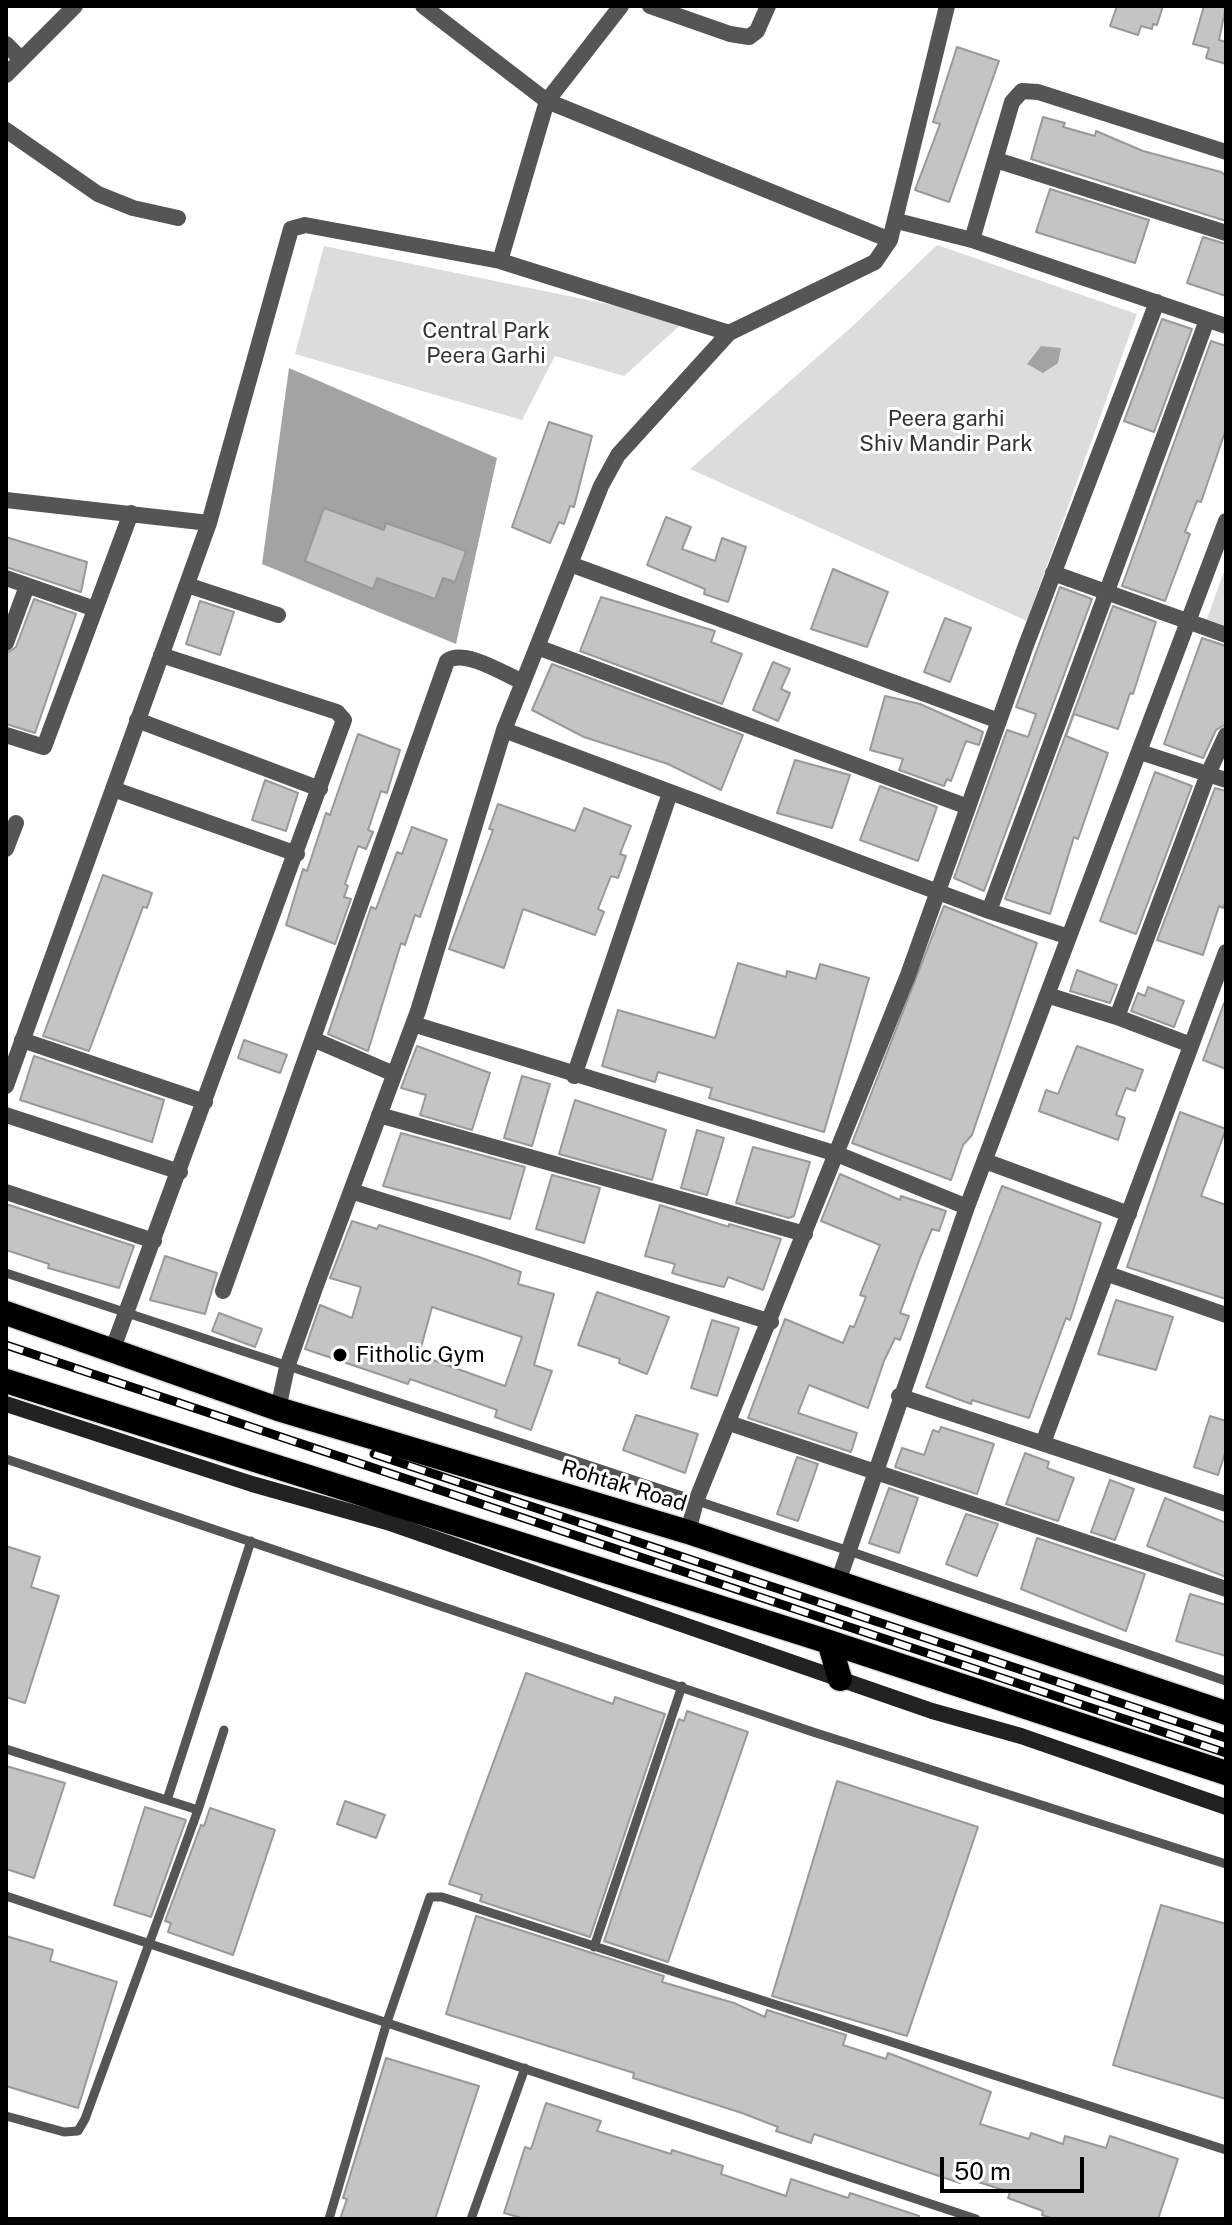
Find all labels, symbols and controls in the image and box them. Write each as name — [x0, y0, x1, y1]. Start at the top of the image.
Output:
park label: Central Park Peera Garhi — [422, 318, 550, 370]
park label: Peera garhi Shiv Mandir Park — [859, 406, 1033, 458]
place label: Fitholic Gym — [356, 1342, 484, 1368]
marker: Fitholic Gym — [331, 1346, 349, 1364]
street label: Rohtak Road — [558, 1454, 690, 1518]
scale bar — [944, 2141, 1088, 2191]
text: 50 m — [954, 2157, 1011, 2185]

